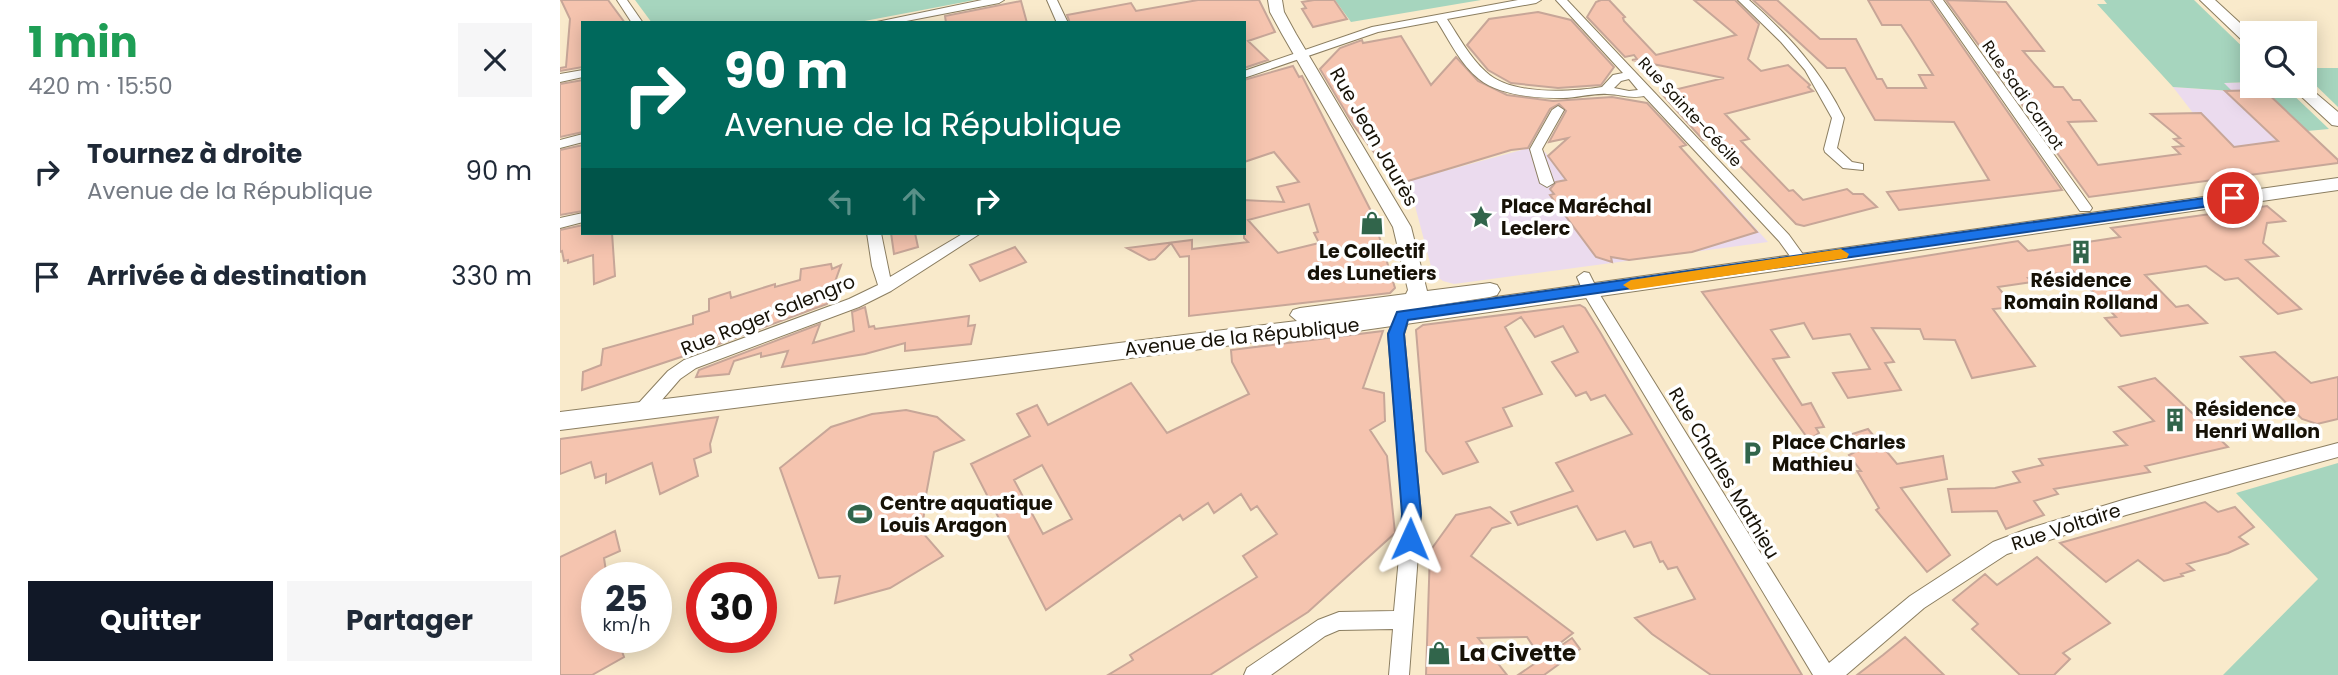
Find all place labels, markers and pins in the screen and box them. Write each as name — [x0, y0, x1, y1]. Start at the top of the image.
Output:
pin — [2203, 168, 2263, 228]
place label: Place Maréchal Leclerc — [1501, 193, 1652, 242]
place icon: Place Maréchal Leclerc — [1467, 203, 1495, 231]
shop icon: Le Collectif des Lunetiers — [1358, 209, 1386, 237]
place label: Le Collectif des Lunetiers — [1307, 238, 1437, 287]
building icon: Résidence Romain Rolland — [2067, 238, 2095, 266]
place label: Résidence Romain Rolland — [2004, 267, 2158, 316]
place label: Résidence Henri Wallon — [2195, 396, 2320, 445]
building icon: Résidence Henri Wallon — [2161, 406, 2189, 434]
place label: Place Charles Mathieu — [1772, 429, 1906, 478]
parking icon: Place Charles Mathieu — [1738, 439, 1766, 467]
place label: Centre aquatique Louis Aragon — [880, 490, 1053, 539]
sports icon: Centre aquatique Louis Aragon — [846, 500, 874, 528]
place label: La Civette — [1459, 637, 1576, 669]
shop icon: La Civette — [1425, 639, 1453, 667]

